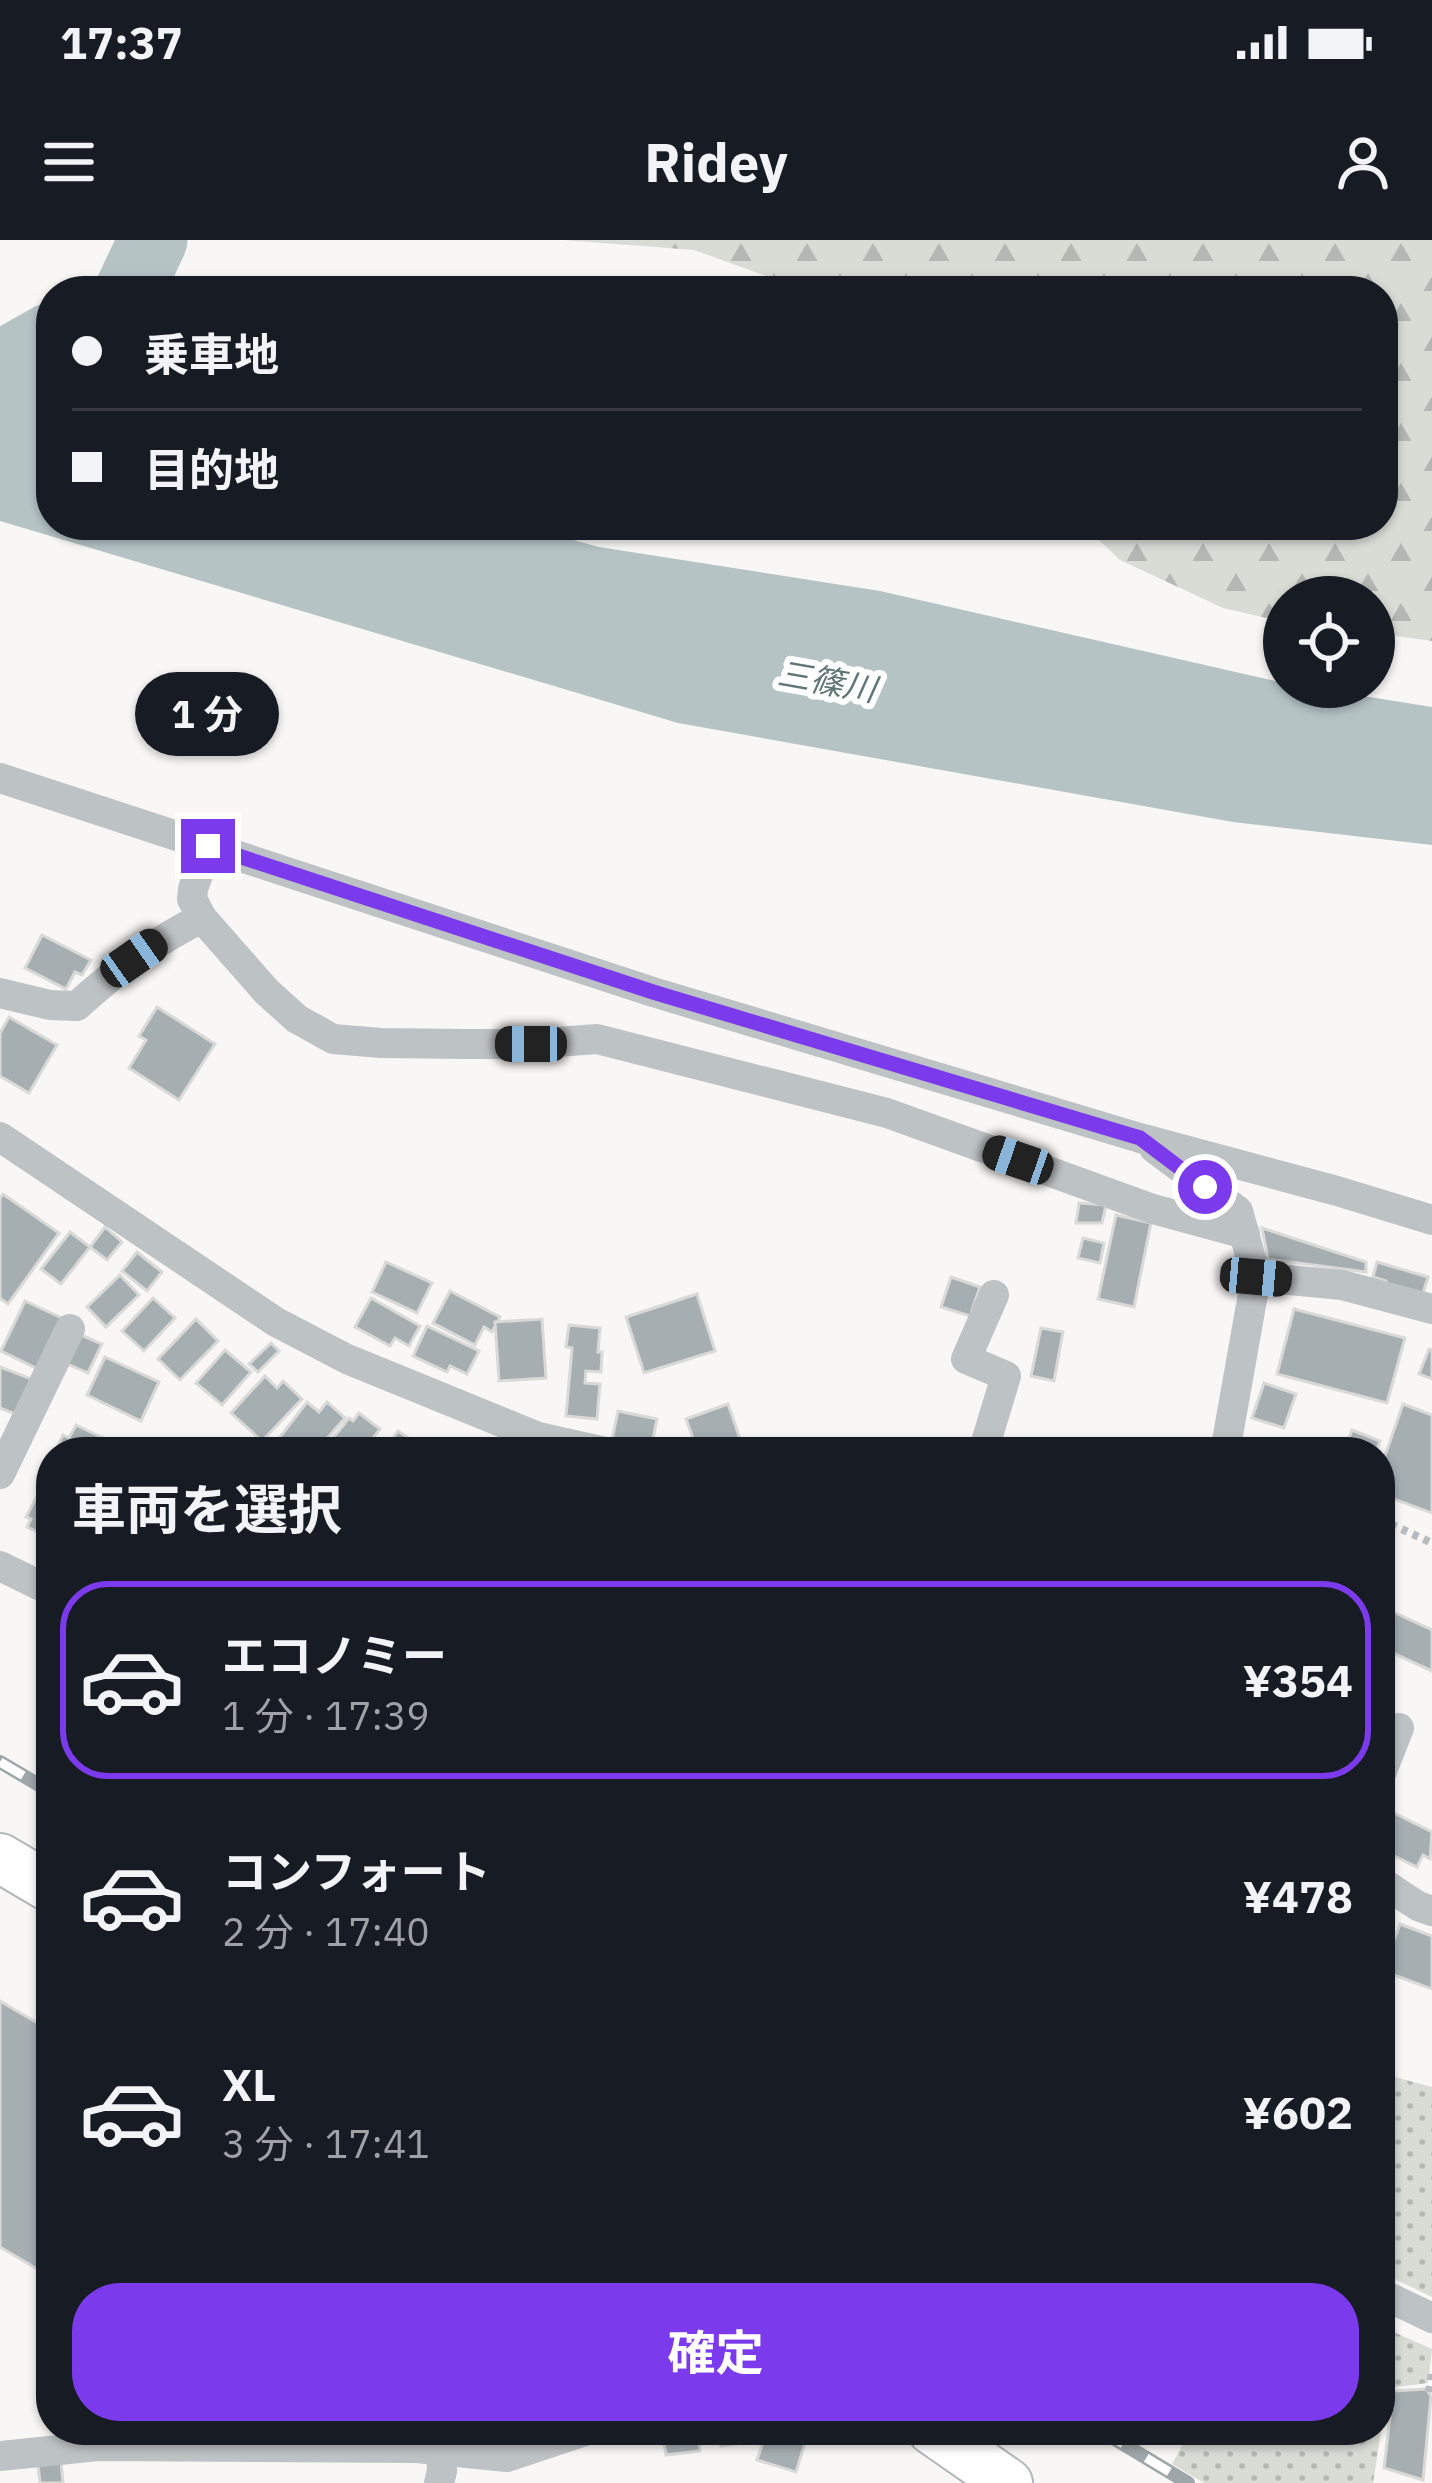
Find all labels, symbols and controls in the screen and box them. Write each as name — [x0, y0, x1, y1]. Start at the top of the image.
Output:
text: 17:37 — [60, 13, 183, 71]
text: Ridey — [644, 127, 788, 197]
icon: menu — [36, 129, 102, 195]
icon: person — [1330, 129, 1396, 195]
text: 乗車地 — [144, 325, 279, 383]
text: 目的地 — [144, 440, 279, 498]
map controls — [1263, 576, 1395, 708]
button: locate — [1263, 576, 1395, 708]
water label: 三篠川 — [775, 651, 883, 711]
callout: 1 分 — [136, 672, 280, 756]
text: 1 分 — [171, 688, 243, 739]
route end — [181, 819, 235, 873]
car — [94, 923, 174, 993]
car — [495, 1026, 567, 1062]
car — [978, 1131, 1058, 1189]
route start — [1178, 1160, 1232, 1214]
car — [1219, 1256, 1293, 1298]
text: 車両を選択 — [72, 1474, 342, 1544]
icon: car — [78, 1626, 186, 1734]
text: エコノミー — [222, 1626, 447, 1684]
text: ¥354 — [1243, 1651, 1353, 1709]
text: 1 分 · 17:39 — [222, 1690, 430, 1741]
icon: car — [78, 1842, 186, 1950]
text: コンフォート — [222, 1842, 491, 1900]
text: ¥478 — [1243, 1867, 1353, 1925]
text: 2 分 · 17:40 — [222, 1906, 430, 1957]
text: XL — [222, 2055, 276, 2113]
icon: car — [78, 2058, 186, 2166]
text: ¥602 — [1243, 2083, 1353, 2141]
text: 3 分 · 17:41 — [222, 2118, 430, 2169]
button: 確定 — [72, 2283, 1359, 2421]

